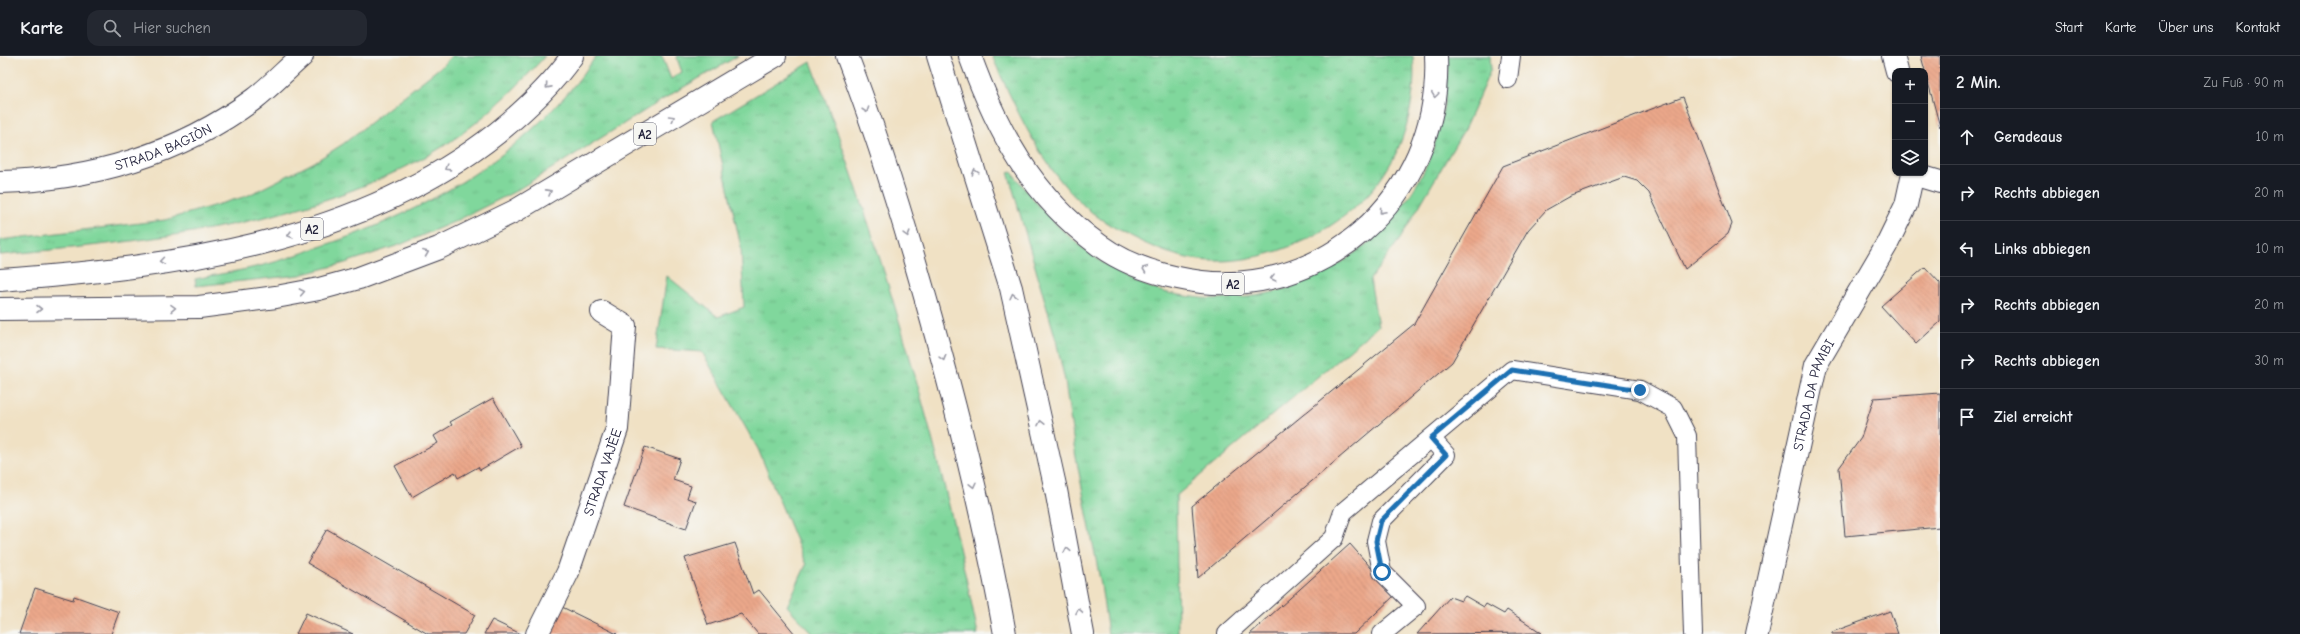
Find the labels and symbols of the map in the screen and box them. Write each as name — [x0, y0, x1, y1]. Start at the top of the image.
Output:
one-way arrow — [545, 81, 552, 89]
one-way arrow — [1431, 92, 1440, 98]
one-way arrow — [861, 106, 870, 113]
one-way arrow — [668, 115, 675, 123]
street label: STRADA BAGIÒN — [113, 120, 215, 174]
road number: A2 — [634, 123, 656, 145]
one-way arrow — [444, 163, 451, 170]
one-way arrow — [971, 168, 980, 175]
one-way arrow — [545, 190, 552, 197]
one-way arrow — [1380, 207, 1387, 214]
road number: A2 — [301, 218, 323, 240]
one-way arrow — [286, 230, 293, 239]
one-way arrow — [902, 230, 911, 237]
one-way arrow — [422, 250, 429, 258]
one-way arrow — [159, 256, 165, 265]
one-way arrow — [1142, 266, 1150, 274]
road number: A2 — [1222, 273, 1244, 295]
one-way arrow — [1270, 274, 1276, 282]
one-way arrow — [299, 288, 305, 297]
one-way arrow — [1009, 293, 1017, 299]
one-way arrow — [170, 304, 176, 312]
one-way arrow — [36, 305, 42, 313]
street label: STRADA DA PAMBI — [1789, 336, 1838, 452]
one-way arrow — [938, 355, 947, 362]
route end — [1631, 381, 1649, 399]
one-way arrow — [1037, 420, 1045, 426]
street label: STRADA VAJÈE — [580, 426, 626, 518]
one-way arrow — [969, 482, 977, 488]
one-way arrow — [1064, 547, 1072, 553]
route start — [1373, 563, 1391, 581]
one-way arrow — [1075, 608, 1083, 614]

